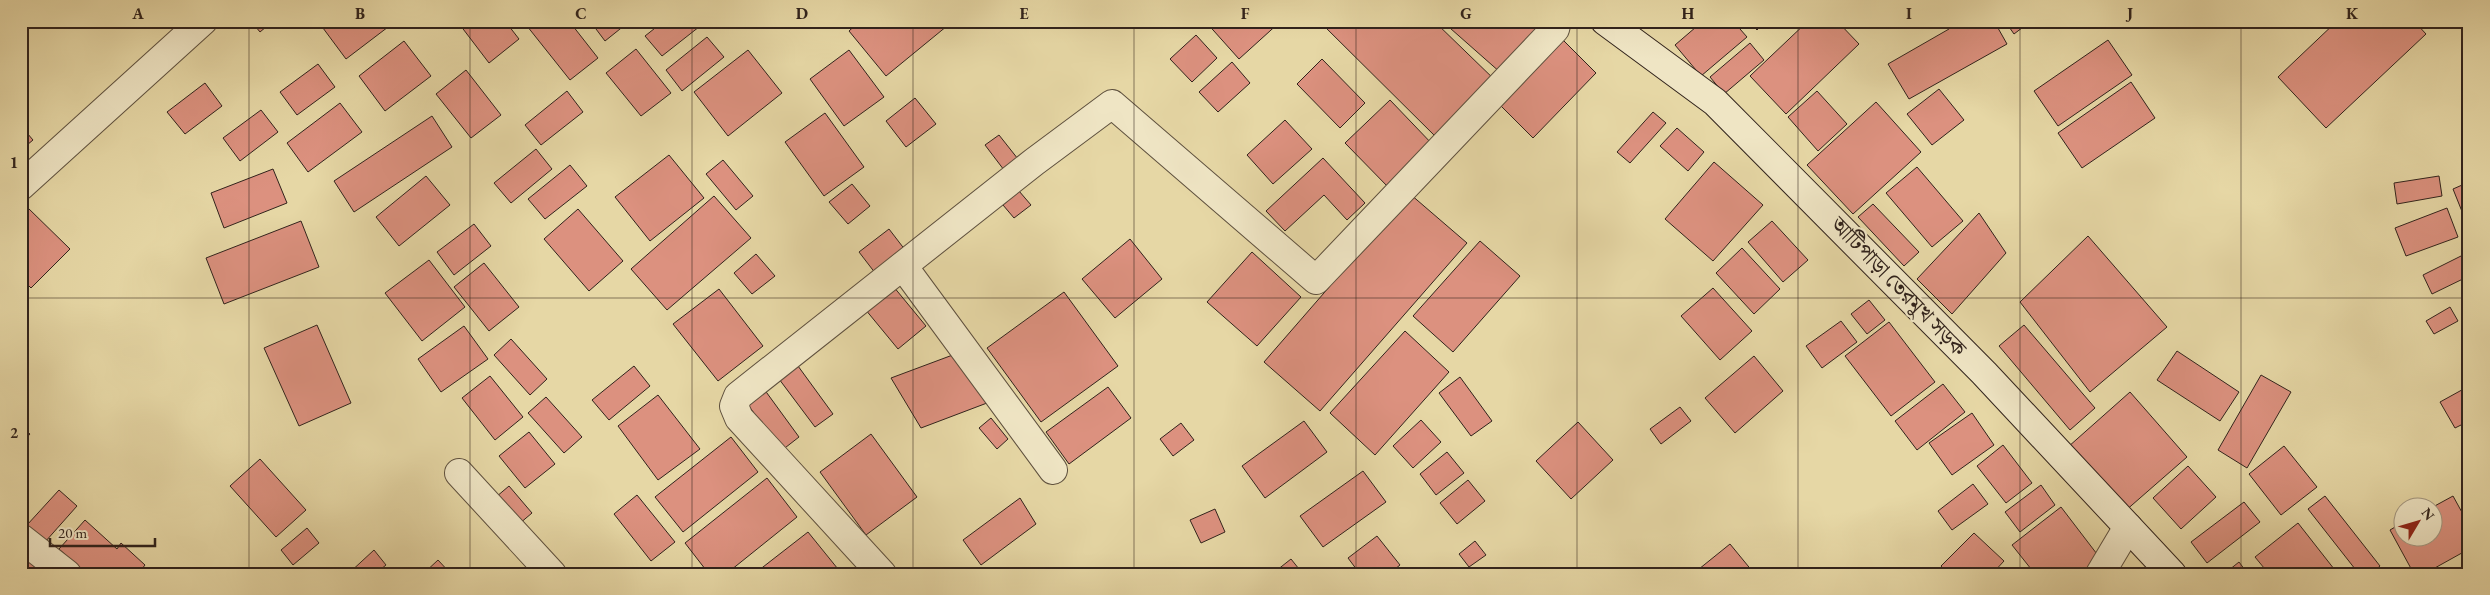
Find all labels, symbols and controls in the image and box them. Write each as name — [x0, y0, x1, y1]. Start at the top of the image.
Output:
text: A — [131, 3, 144, 24]
text: B — [355, 3, 365, 24]
text: C — [575, 3, 587, 24]
text: D — [796, 3, 808, 24]
text: E — [1019, 3, 1029, 24]
text: F — [1241, 3, 1250, 24]
text: G — [1460, 3, 1472, 24]
text: H — [1682, 3, 1695, 24]
text: I — [1906, 3, 1912, 24]
text: J — [2125, 3, 2133, 24]
text: K — [2346, 3, 2359, 24]
text: 1 — [10, 152, 18, 173]
street label: আটিপাড়া তেরমুখ সড়ক — [1824, 210, 1974, 363]
text: 2 — [10, 422, 19, 443]
north arrow — [2392, 498, 2442, 548]
text: N — [2418, 504, 2439, 525]
scale bar — [50, 515, 155, 547]
text: 20 m — [58, 523, 87, 542]

